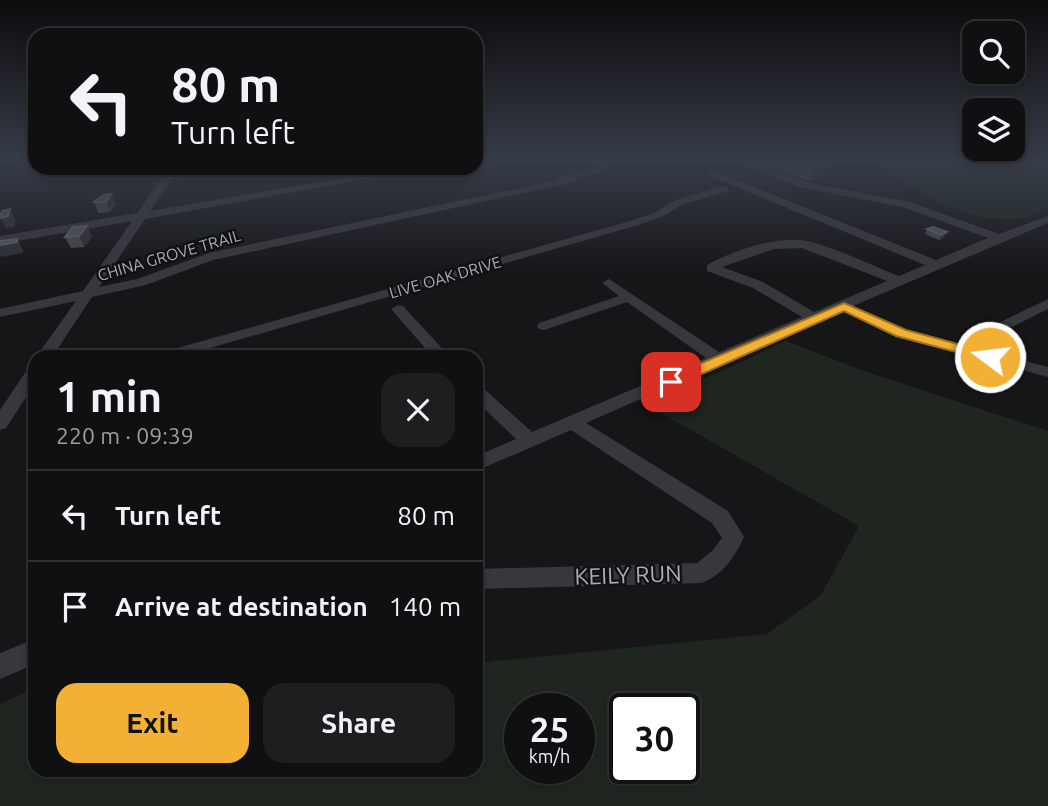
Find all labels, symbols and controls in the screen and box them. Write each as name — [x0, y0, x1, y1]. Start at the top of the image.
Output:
map controls — [962, 21, 1025, 161]
button: search — [962, 21, 1025, 84]
icon: left — [56, 56, 147, 147]
text: 80 m — [171, 56, 280, 111]
button: layers — [962, 98, 1025, 161]
text: Turn left — [171, 114, 295, 150]
street label: CHINA GROVE TRAIL — [95, 226, 243, 284]
street label: LIVE OAK DRIVE — [387, 252, 503, 302]
position arrow — [953, 320, 1027, 394]
pin — [641, 352, 701, 412]
icon: arrive — [652, 363, 690, 401]
text: 1 min — [56, 373, 162, 420]
button: close — [381, 373, 455, 447]
text: 220 m · 09:39 — [56, 423, 194, 448]
icon: left — [56, 497, 94, 535]
text: Turn left — [115, 501, 221, 530]
text: 80 m — [397, 501, 455, 530]
street label: KEILY RUN — [574, 560, 682, 589]
icon: arrive — [56, 588, 94, 626]
text: Arrive at destination — [115, 592, 368, 621]
text: 140 m — [389, 592, 461, 621]
button: Exit — [56, 683, 249, 763]
button: Share — [263, 683, 455, 763]
speed limit sign: 30 — [609, 693, 700, 784]
text: 25 — [530, 709, 569, 749]
text: km/h — [529, 746, 570, 766]

